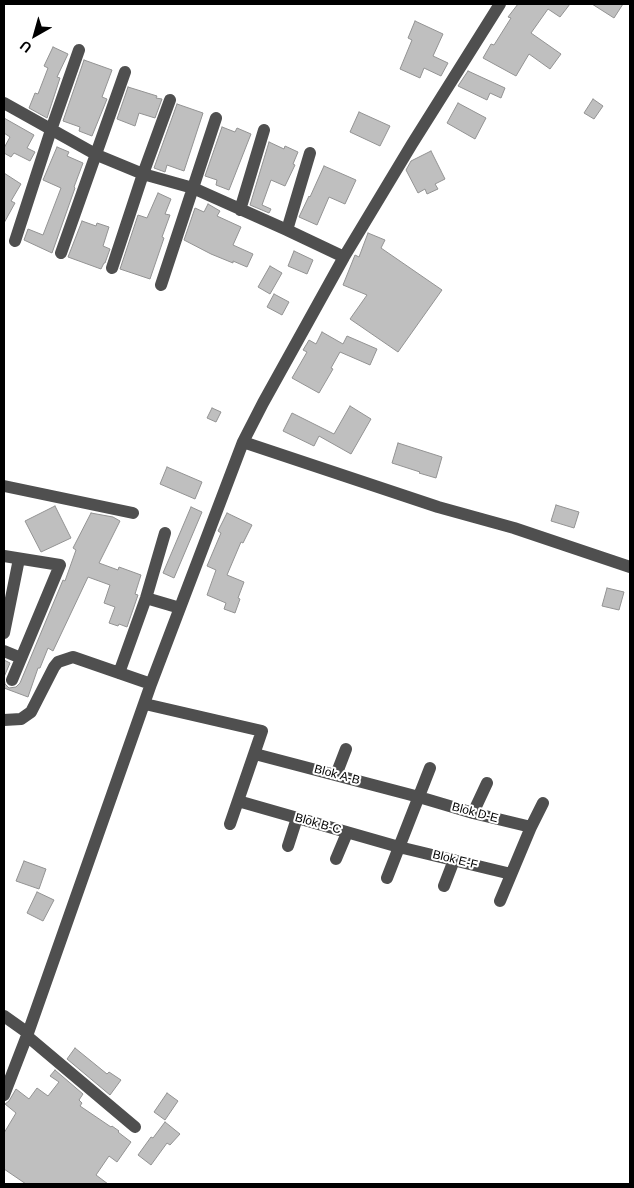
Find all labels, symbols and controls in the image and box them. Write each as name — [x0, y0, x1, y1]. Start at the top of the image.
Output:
north arrow — [10, 10, 60, 60]
text: U — [17, 37, 35, 56]
street label: Blok A-B — [313, 762, 361, 788]
street label: Blok D-E — [450, 800, 500, 826]
street label: Blok B-C — [293, 811, 343, 837]
street label: Blok E-F — [431, 847, 479, 873]

